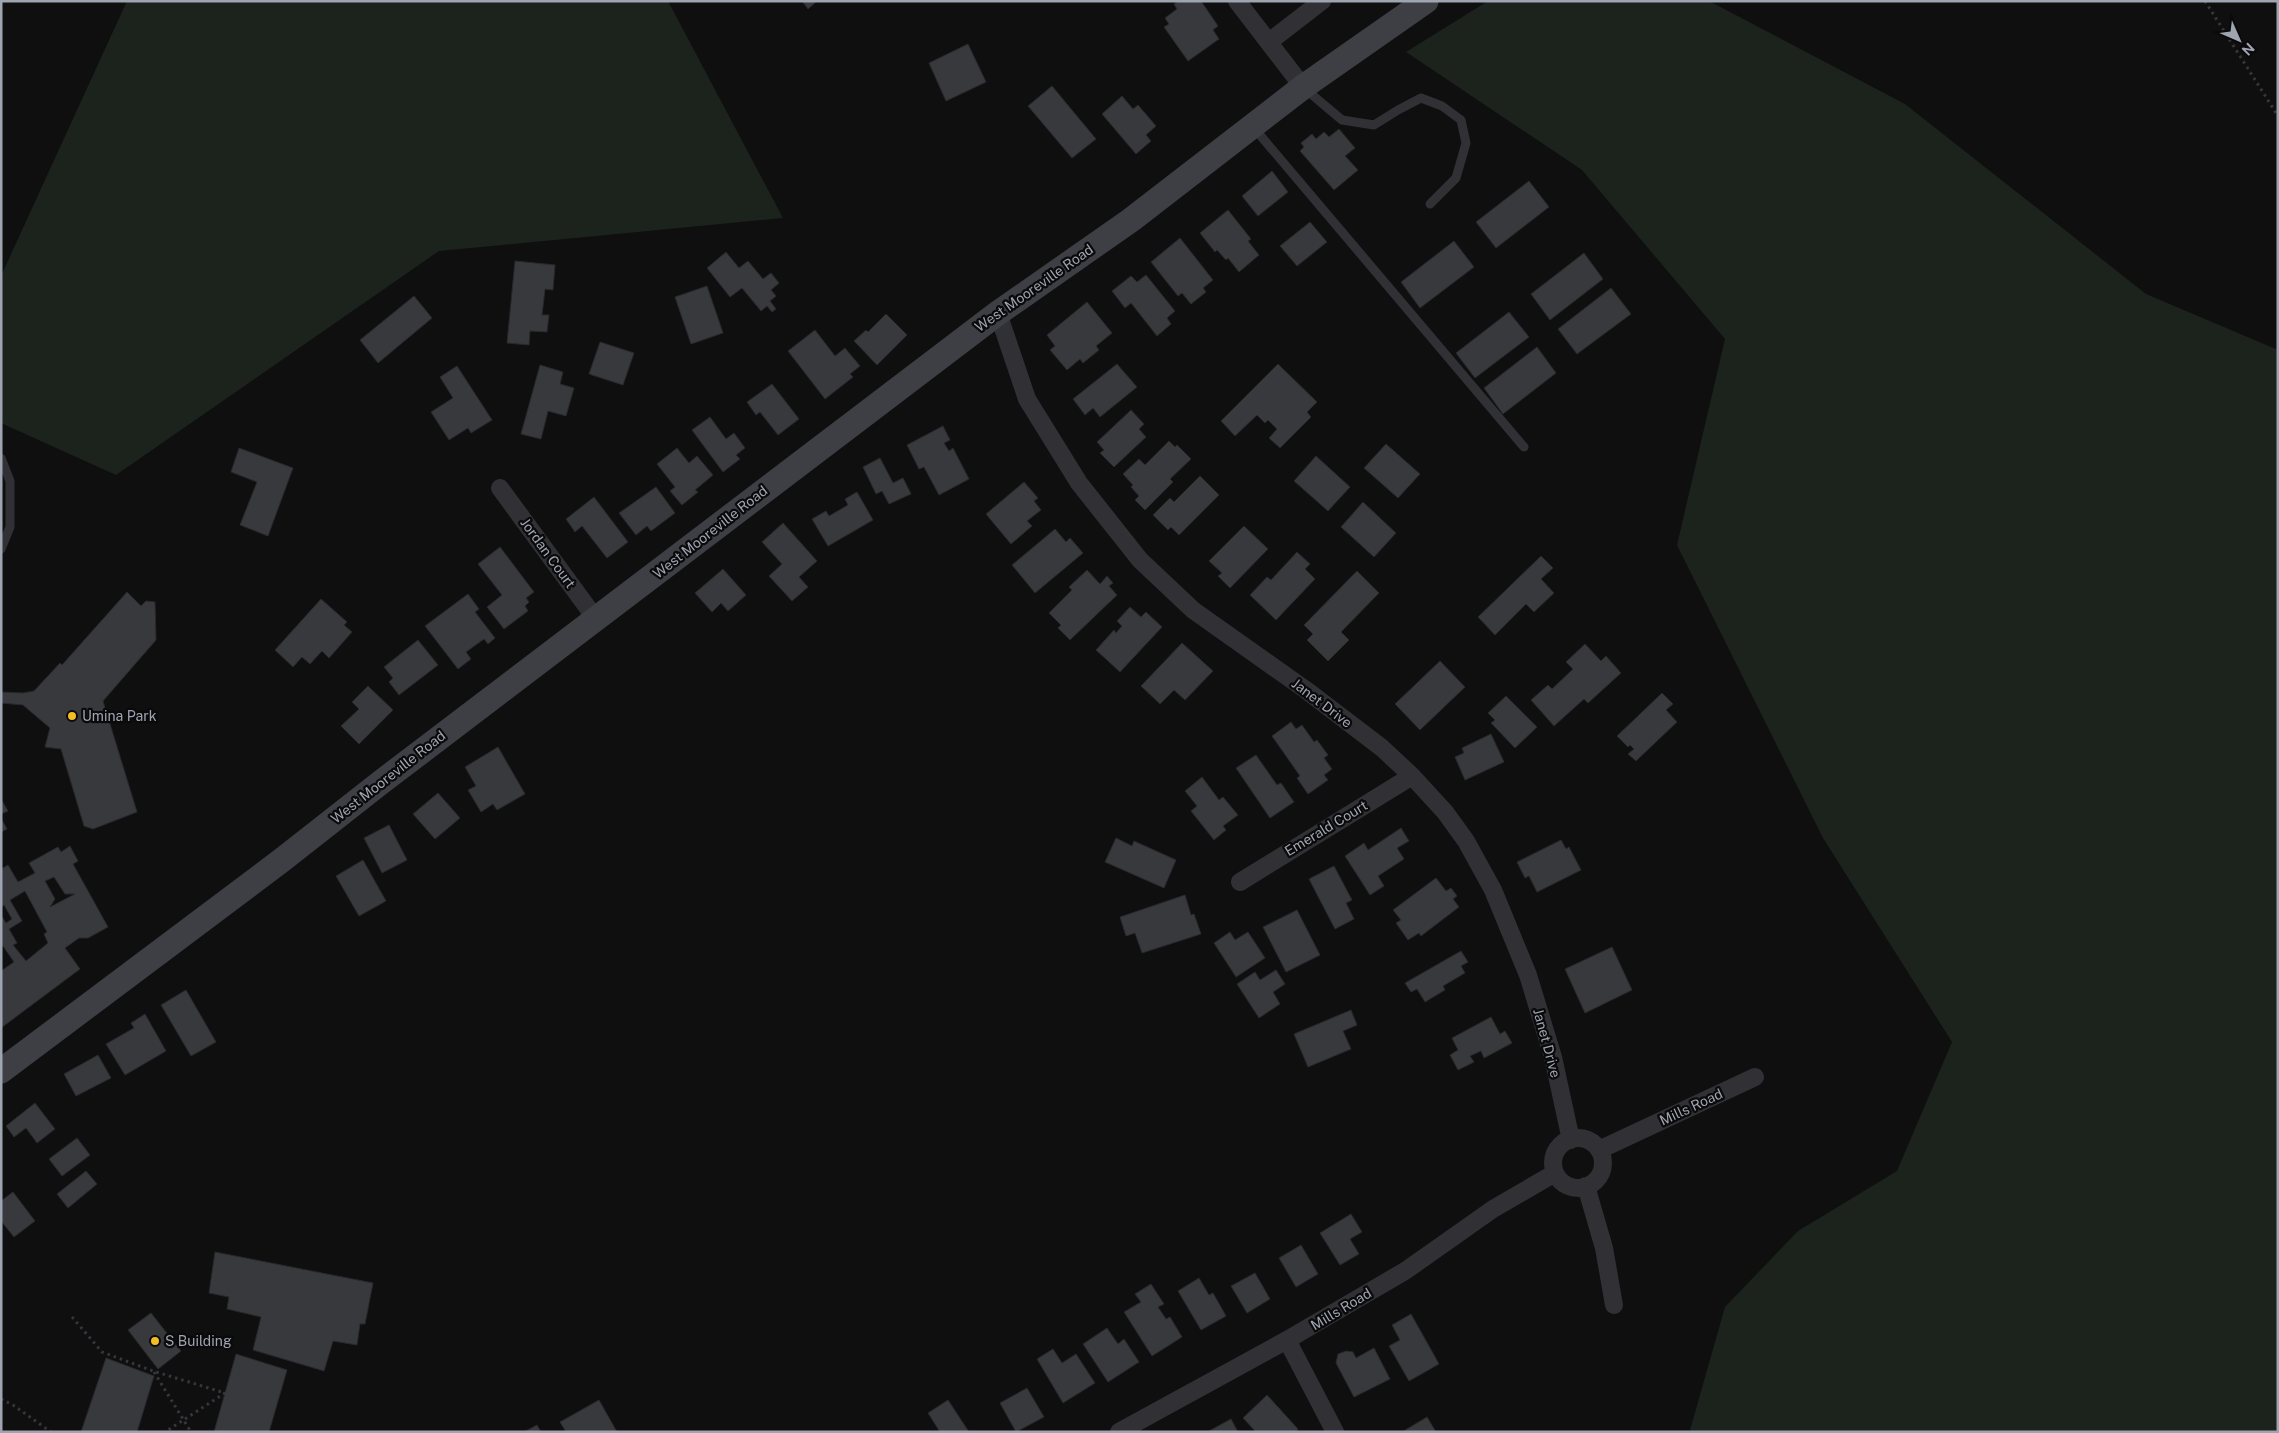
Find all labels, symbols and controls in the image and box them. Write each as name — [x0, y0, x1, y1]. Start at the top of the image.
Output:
north arrow — [2214, 15, 2264, 65]
text: N — [2239, 40, 2258, 59]
street label: West Mooreville Road — [972, 241, 1096, 335]
street label: West Mooreville Road — [650, 482, 770, 582]
street label: Jordan Court — [517, 515, 579, 591]
street label: Janet Drive — [1289, 675, 1355, 731]
place label: Umina Park — [82, 708, 157, 724]
marker: Umina Park — [66, 710, 78, 722]
street label: West Mooreville Road — [328, 727, 448, 827]
street label: Emerald Court — [1282, 797, 1370, 859]
street label: Janet Drive — [1530, 1007, 1564, 1080]
street label: Mills Road — [1657, 1085, 1725, 1129]
street label: Mills Road — [1308, 1285, 1374, 1333]
place label: S Building — [165, 1333, 232, 1349]
marker: S Building — [149, 1335, 161, 1347]

